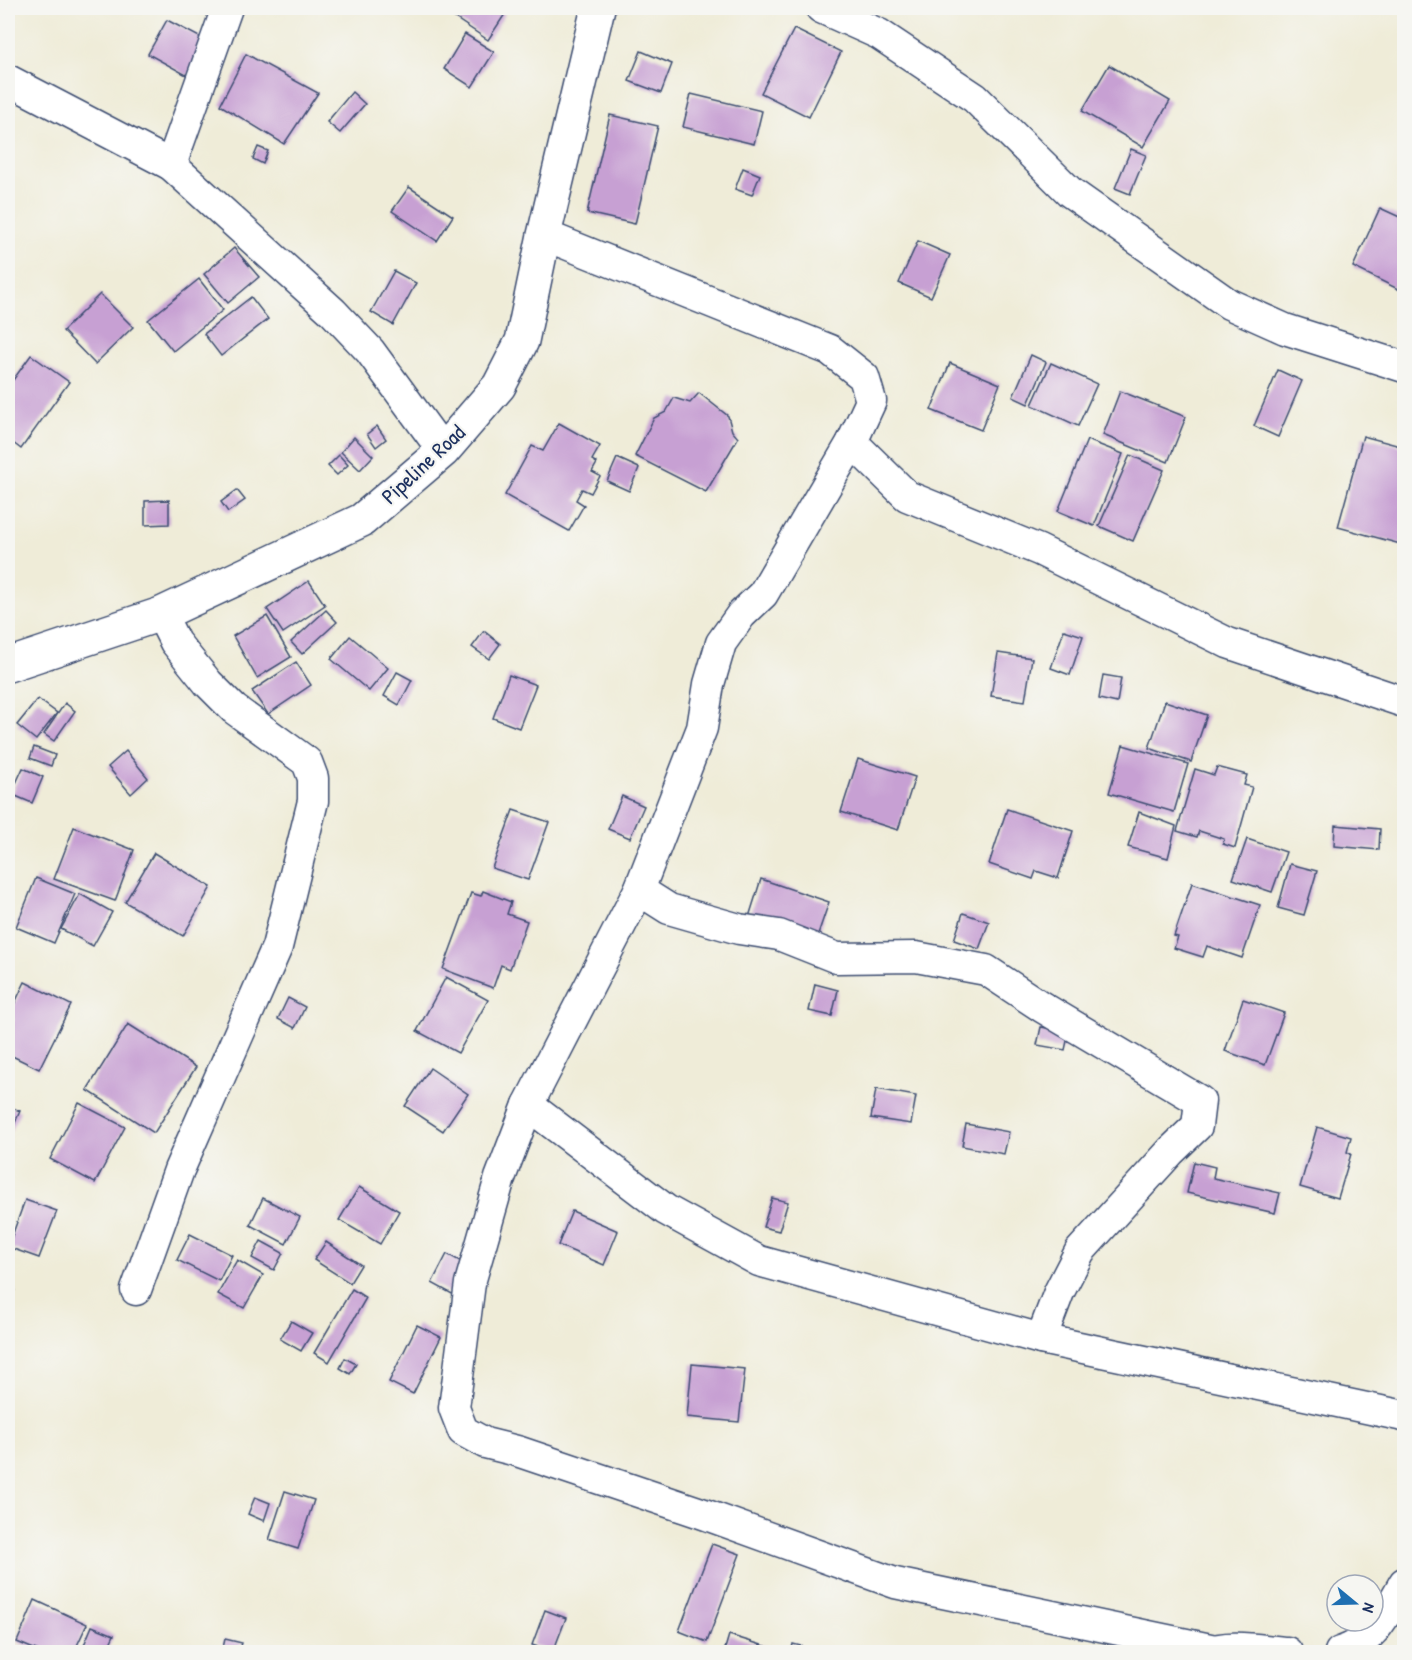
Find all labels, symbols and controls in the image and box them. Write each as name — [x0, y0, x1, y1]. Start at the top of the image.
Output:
street label: Pipeline Road — [375, 417, 472, 511]
north arrow — [1325, 1573, 1385, 1633]
text: N — [1357, 1600, 1381, 1616]

